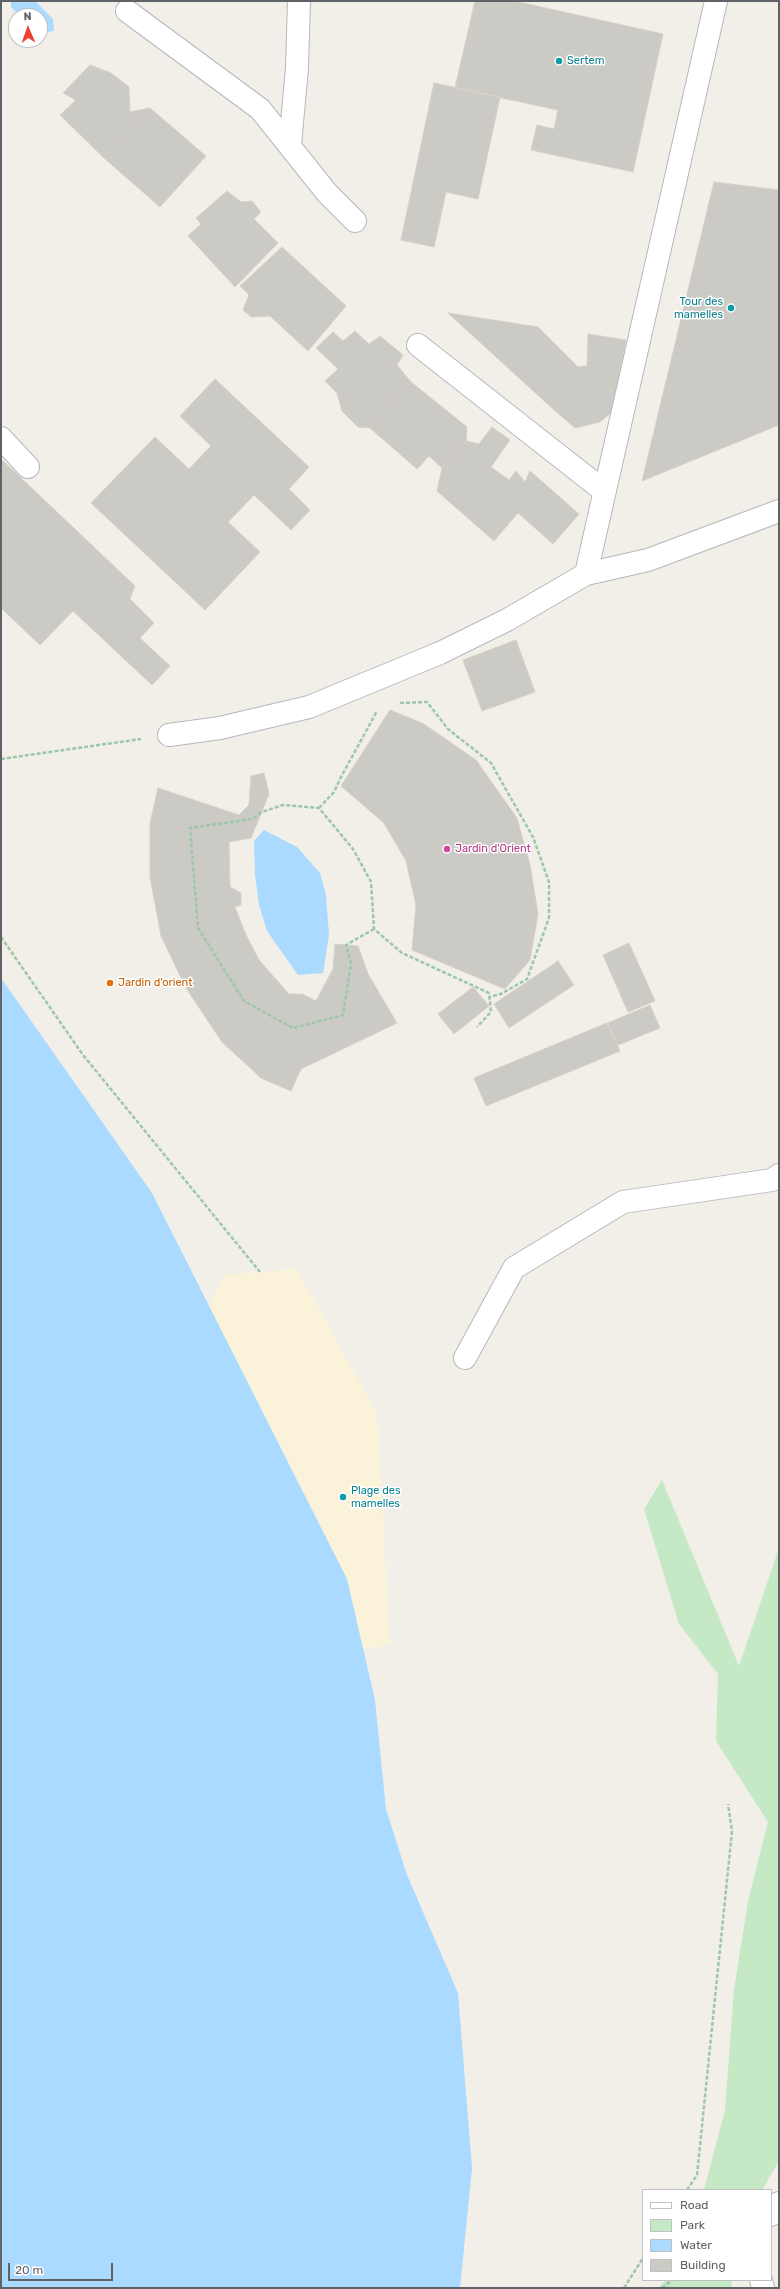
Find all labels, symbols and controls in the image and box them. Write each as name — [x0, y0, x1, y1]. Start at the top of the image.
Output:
north arrow — [8, 8, 48, 48]
text: N — [23, 10, 32, 23]
place label: Sertem — [567, 54, 604, 68]
marker: Sertem — [554, 56, 564, 66]
place label: Tour des mamelles — [674, 295, 723, 321]
marker: Tour des mamelles — [726, 303, 736, 313]
place label: Jardin d'Orient — [455, 842, 531, 856]
marker: Jardin d'Orient — [442, 844, 452, 854]
place label: Jardin d'orient — [118, 976, 192, 990]
marker: Jardin d'orient — [105, 978, 115, 988]
place label: Plage des mamelles — [351, 1484, 401, 1510]
marker: Plage des mamelles — [338, 1492, 348, 1502]
legend — [642, 2189, 772, 2281]
text: Road — [680, 2198, 708, 2212]
text: Park — [680, 2218, 705, 2232]
text: Water — [680, 2238, 712, 2252]
scale bar — [10, 2255, 115, 2281]
text: Building — [680, 2258, 726, 2272]
text: 20 m — [15, 2263, 43, 2277]

